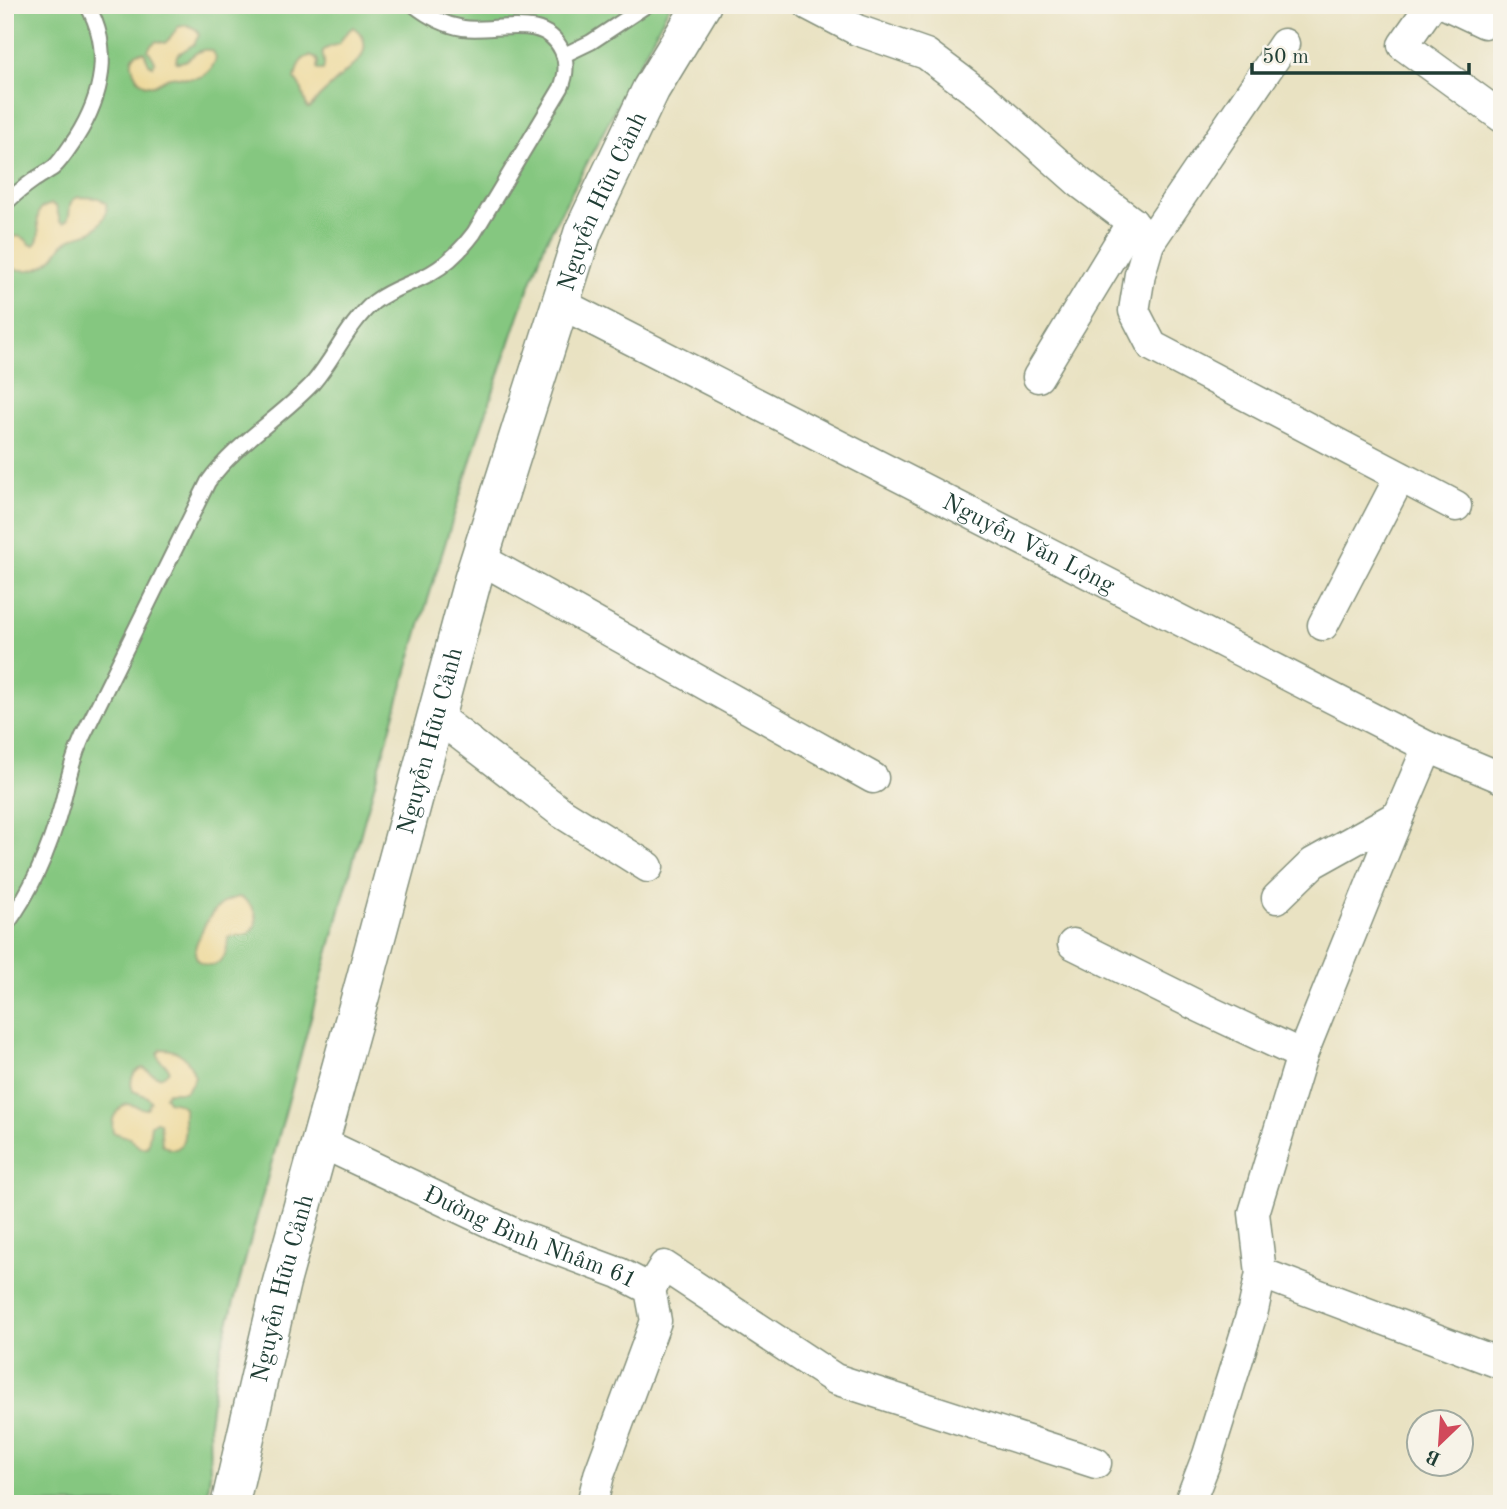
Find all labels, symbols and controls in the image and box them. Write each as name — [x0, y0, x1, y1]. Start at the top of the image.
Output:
scale bar — [1252, 32, 1468, 76]
text: 50 m — [1262, 47, 1309, 68]
street label: Nguyễn Hữu Cảnh — [555, 109, 652, 294]
street label: Nguyễn Văn Lộng — [938, 491, 1118, 599]
street label: Nguyễn Hữu Cảnh — [395, 645, 468, 837]
street label: Đường Bình Nhâm 61 — [420, 1183, 640, 1294]
street label: Nguyễn Hữu Cảnh — [249, 1192, 319, 1385]
north arrow — [1406, 1408, 1476, 1478]
text: B — [1424, 1445, 1444, 1468]

